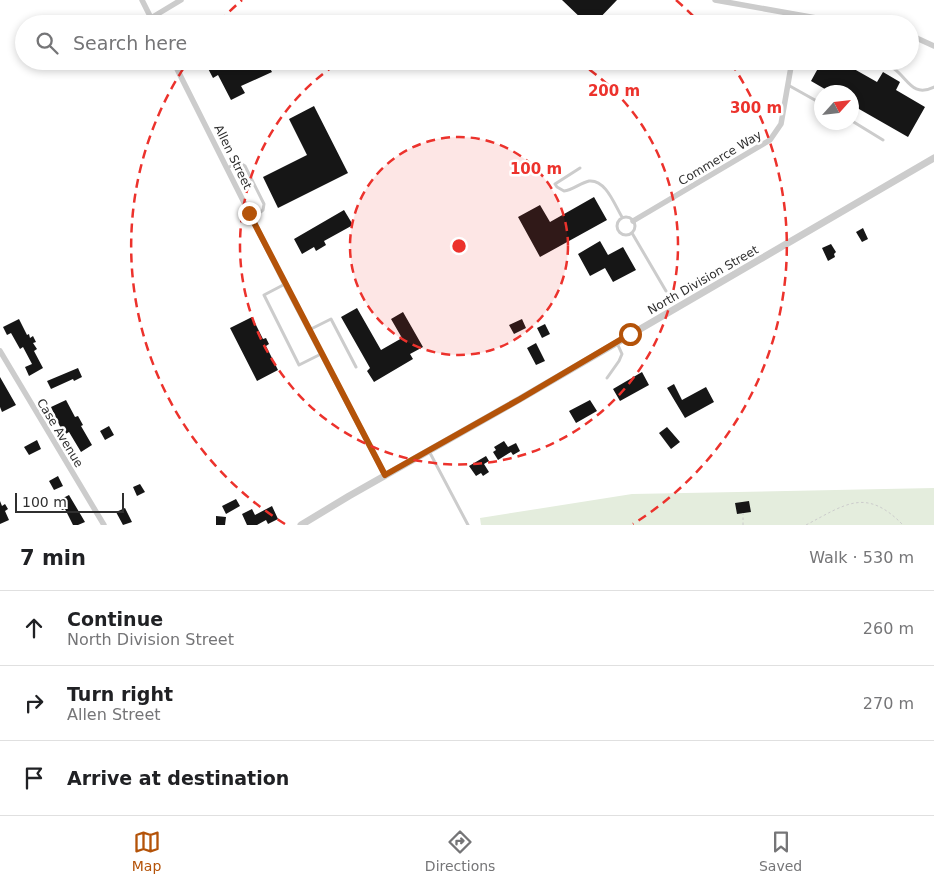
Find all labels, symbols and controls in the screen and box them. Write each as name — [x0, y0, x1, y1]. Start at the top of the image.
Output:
search box — [15, 15, 919, 70]
icon: search — [33, 29, 61, 57]
text: Search here — [73, 32, 187, 54]
text: 200 m — [588, 82, 640, 100]
north arrow — [814, 85, 859, 130]
text: 300 m — [730, 99, 782, 117]
street label: Allen Street — [211, 122, 255, 192]
street label: Commerce Way — [676, 128, 764, 188]
text: 100 m — [510, 160, 562, 178]
route end — [238, 202, 261, 225]
centre of rings — [450, 237, 468, 255]
street label: North Division Street — [645, 242, 761, 317]
route start — [619, 323, 642, 346]
street label: Case Avenue — [34, 396, 86, 470]
scale bar — [15, 490, 124, 513]
text: 100 m — [22, 494, 67, 510]
text: 7 min — [20, 546, 86, 570]
text: Walk · 530 m — [809, 548, 914, 567]
text: Continue — [67, 608, 163, 630]
icon: ahead — [20, 614, 48, 642]
text: 260 m — [863, 619, 914, 638]
text: North Division Street — [67, 630, 234, 649]
text: Turn right — [67, 683, 173, 705]
icon: right — [20, 689, 48, 717]
text: 270 m — [863, 694, 914, 713]
text: Allen Street — [67, 705, 161, 724]
icon: arrive — [20, 764, 48, 792]
text: Arrive at destination — [67, 767, 289, 789]
tab: Map — [132, 828, 161, 874]
tab: Directions — [425, 828, 495, 874]
tab: Saved — [759, 828, 802, 874]

